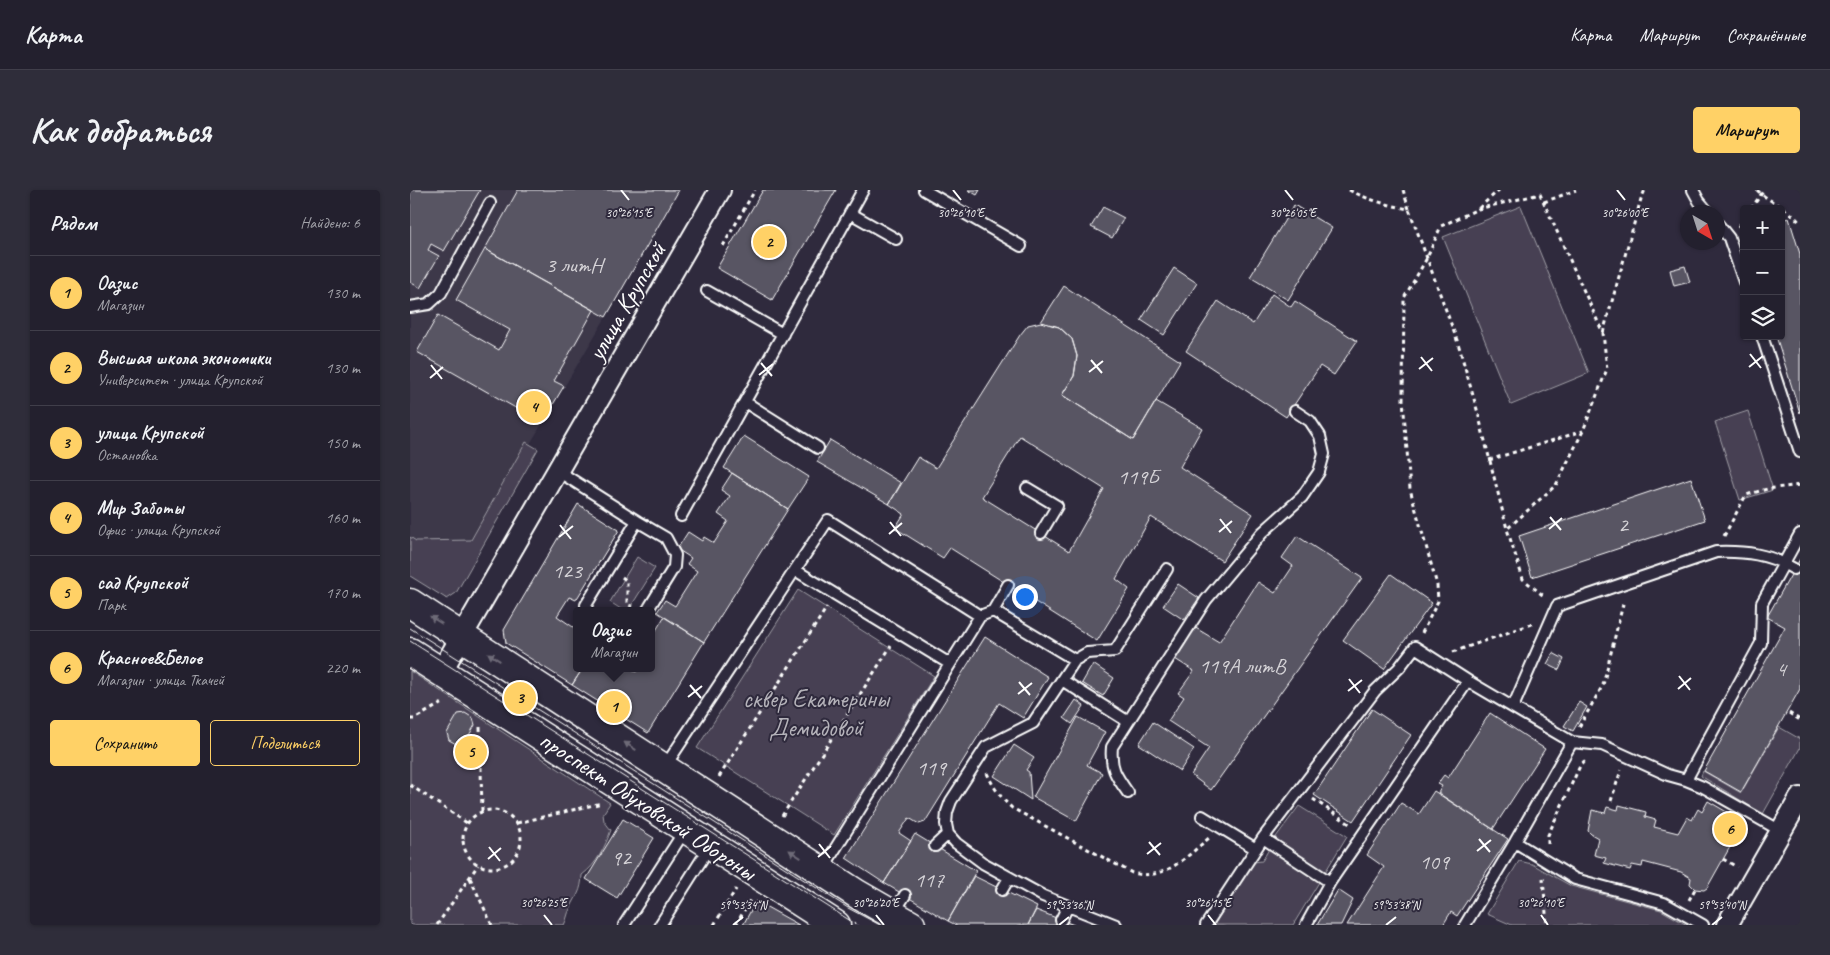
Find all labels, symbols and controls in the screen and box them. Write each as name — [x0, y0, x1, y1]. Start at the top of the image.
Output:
text: Карта — [25, 20, 82, 50]
text: Карта — [1570, 24, 1611, 46]
text: Маршрут — [1639, 24, 1699, 46]
text: Сохранённые — [1727, 24, 1805, 46]
button: Маршрут — [1693, 107, 1800, 153]
text: Как добраться — [30, 108, 211, 153]
text: 30°26'15"E — [606, 205, 654, 221]
text: 30°26'10"E — [938, 205, 986, 221]
text: 30°26'05"E — [1270, 205, 1318, 221]
text: 30°26'00"E — [1602, 205, 1650, 221]
north arrow — [1680, 205, 1725, 250]
map controls — [1740, 205, 1785, 340]
button: + — [1740, 205, 1785, 250]
text: Рядом — [50, 210, 97, 236]
text: Найдено: 6 — [300, 213, 360, 233]
pin: 2 — [753, 223, 785, 261]
street label: улица Крупской — [579, 235, 674, 368]
button: − — [1740, 250, 1785, 295]
house number: 3 литН — [545, 251, 606, 279]
text: Оазис — [97, 271, 137, 295]
text: 1 — [62, 283, 70, 303]
text: 130 m — [326, 283, 360, 303]
text: Магазин — [97, 295, 144, 315]
button: layers — [1740, 295, 1785, 340]
text: Высшая школа экономики — [97, 346, 270, 370]
text: 2 — [62, 358, 70, 378]
text: 130 m — [326, 358, 360, 378]
text: Университет · улица Крупской — [97, 370, 263, 390]
pin: 4 — [518, 388, 550, 426]
text: улица Крупской — [97, 421, 204, 445]
text: 3 — [62, 433, 70, 453]
text: 150 m — [326, 433, 360, 453]
text: Остановка — [97, 445, 157, 465]
house number: 119Б — [1118, 463, 1162, 491]
text: Мир Заботы — [97, 496, 184, 520]
text: 4 — [62, 508, 70, 528]
text: 160 m — [326, 508, 360, 528]
house number: 2 — [1618, 511, 1630, 539]
text: Офис · улица Крупской — [97, 520, 220, 540]
house number: 123 — [552, 557, 584, 585]
text: сад Крупской — [97, 571, 188, 595]
text: 5 — [63, 583, 69, 603]
text: 170 m — [326, 583, 360, 603]
your location — [1012, 584, 1038, 610]
text: Парк — [97, 595, 126, 615]
popup — [573, 607, 655, 672]
one-way arrow — [430, 615, 443, 625]
text: Оазис — [591, 618, 631, 642]
text: Магазин — [591, 642, 637, 662]
text: Красное&Белое — [97, 646, 202, 670]
one-way arrow — [487, 652, 501, 661]
house number: 119А литВ — [1199, 652, 1287, 680]
house number: 4 — [1776, 655, 1788, 683]
text: 6 — [62, 658, 70, 678]
text: 220 m — [326, 658, 360, 678]
text: Магазин · улица Ткачей — [97, 670, 224, 690]
pin: 3 — [504, 679, 536, 717]
park label: сквер Екатерины Демидовой — [743, 683, 891, 744]
pin: 1 — [598, 688, 630, 726]
button: Сохранить — [50, 720, 200, 766]
button: Поделиться — [210, 720, 360, 766]
street label: проспект Обуховской Обороны — [533, 724, 763, 889]
pin: 5 — [455, 733, 487, 771]
one-way arrow — [623, 741, 636, 751]
house number: 119 — [916, 754, 948, 782]
pin: 6 — [1714, 810, 1746, 848]
house number: 92 — [611, 844, 633, 872]
house number: 109 — [1419, 848, 1451, 876]
one-way arrow — [789, 849, 802, 859]
house number: 117 — [914, 866, 945, 894]
text: 30°26'25"E — [521, 895, 569, 911]
text: 30°26'20"E — [853, 895, 901, 911]
text: 30°26'15"E — [1185, 895, 1233, 911]
text: 30°26'10"E — [1518, 895, 1566, 911]
text: 59°53'34"N — [719, 897, 768, 913]
text: 59°53'36"N — [1045, 897, 1094, 913]
text: 59°53'38"N — [1372, 897, 1421, 913]
text: 59°53'40"N — [1698, 897, 1747, 913]

